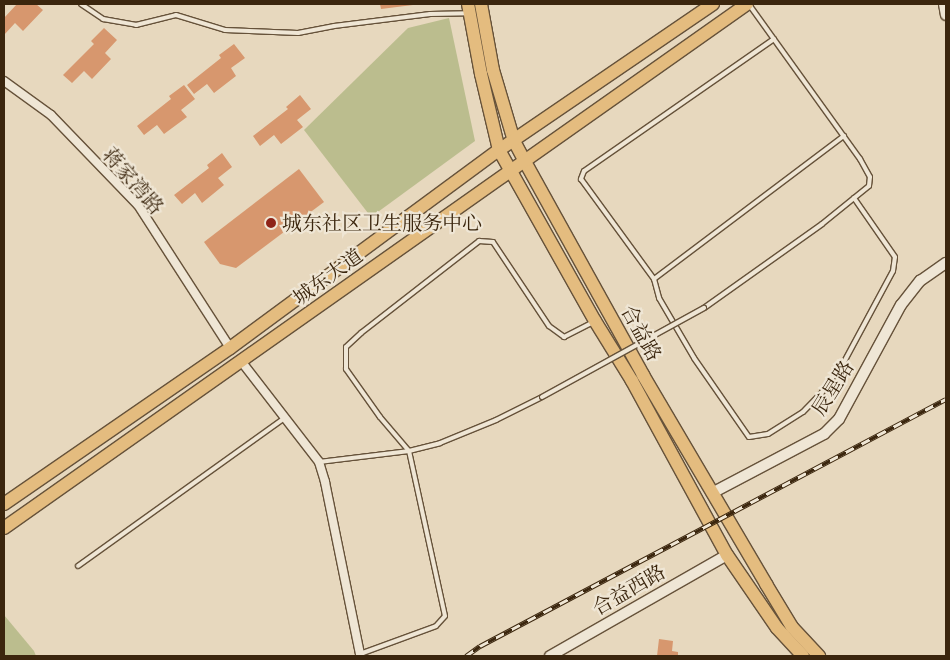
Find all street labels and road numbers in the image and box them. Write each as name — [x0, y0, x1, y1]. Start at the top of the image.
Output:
street label: 蒋家湾路 — [98, 143, 168, 219]
street label: 城东大道 — [289, 244, 367, 310]
street label: 合益路 — [616, 301, 666, 365]
street label: 辰星路 — [807, 356, 859, 420]
street label: 合益西路 — [588, 560, 670, 620]

